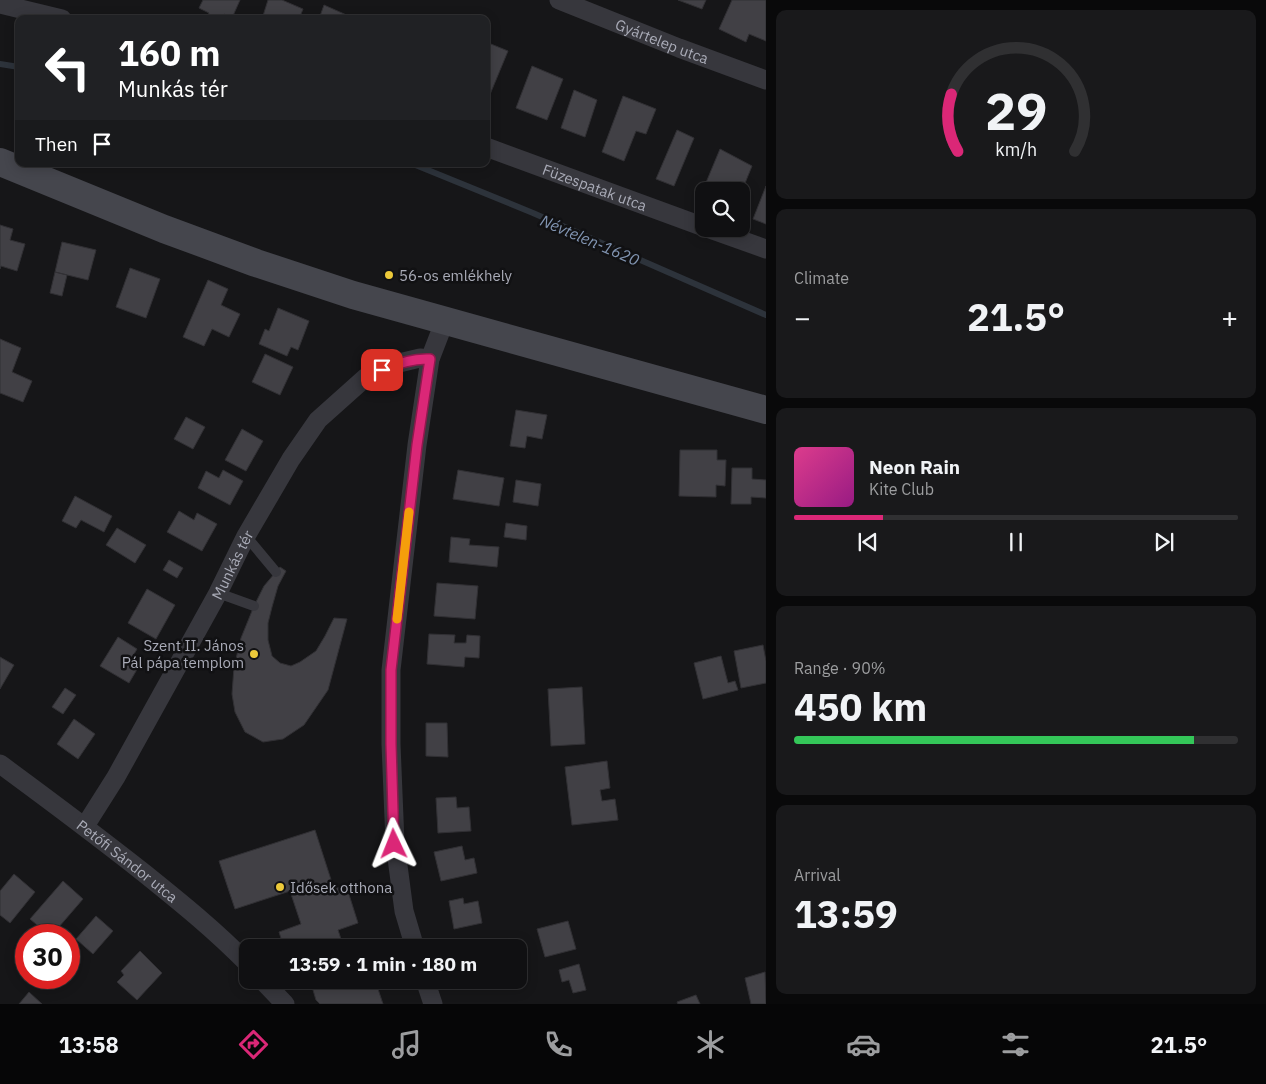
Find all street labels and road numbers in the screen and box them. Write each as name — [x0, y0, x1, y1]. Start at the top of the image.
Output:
street label: Gyártelep utca — [613, 14, 711, 68]
street label: Füzespatak utca — [540, 159, 650, 215]
street label: Munkás tér — [207, 526, 257, 602]
street label: Petőfi Sándor utca — [73, 815, 182, 906]

